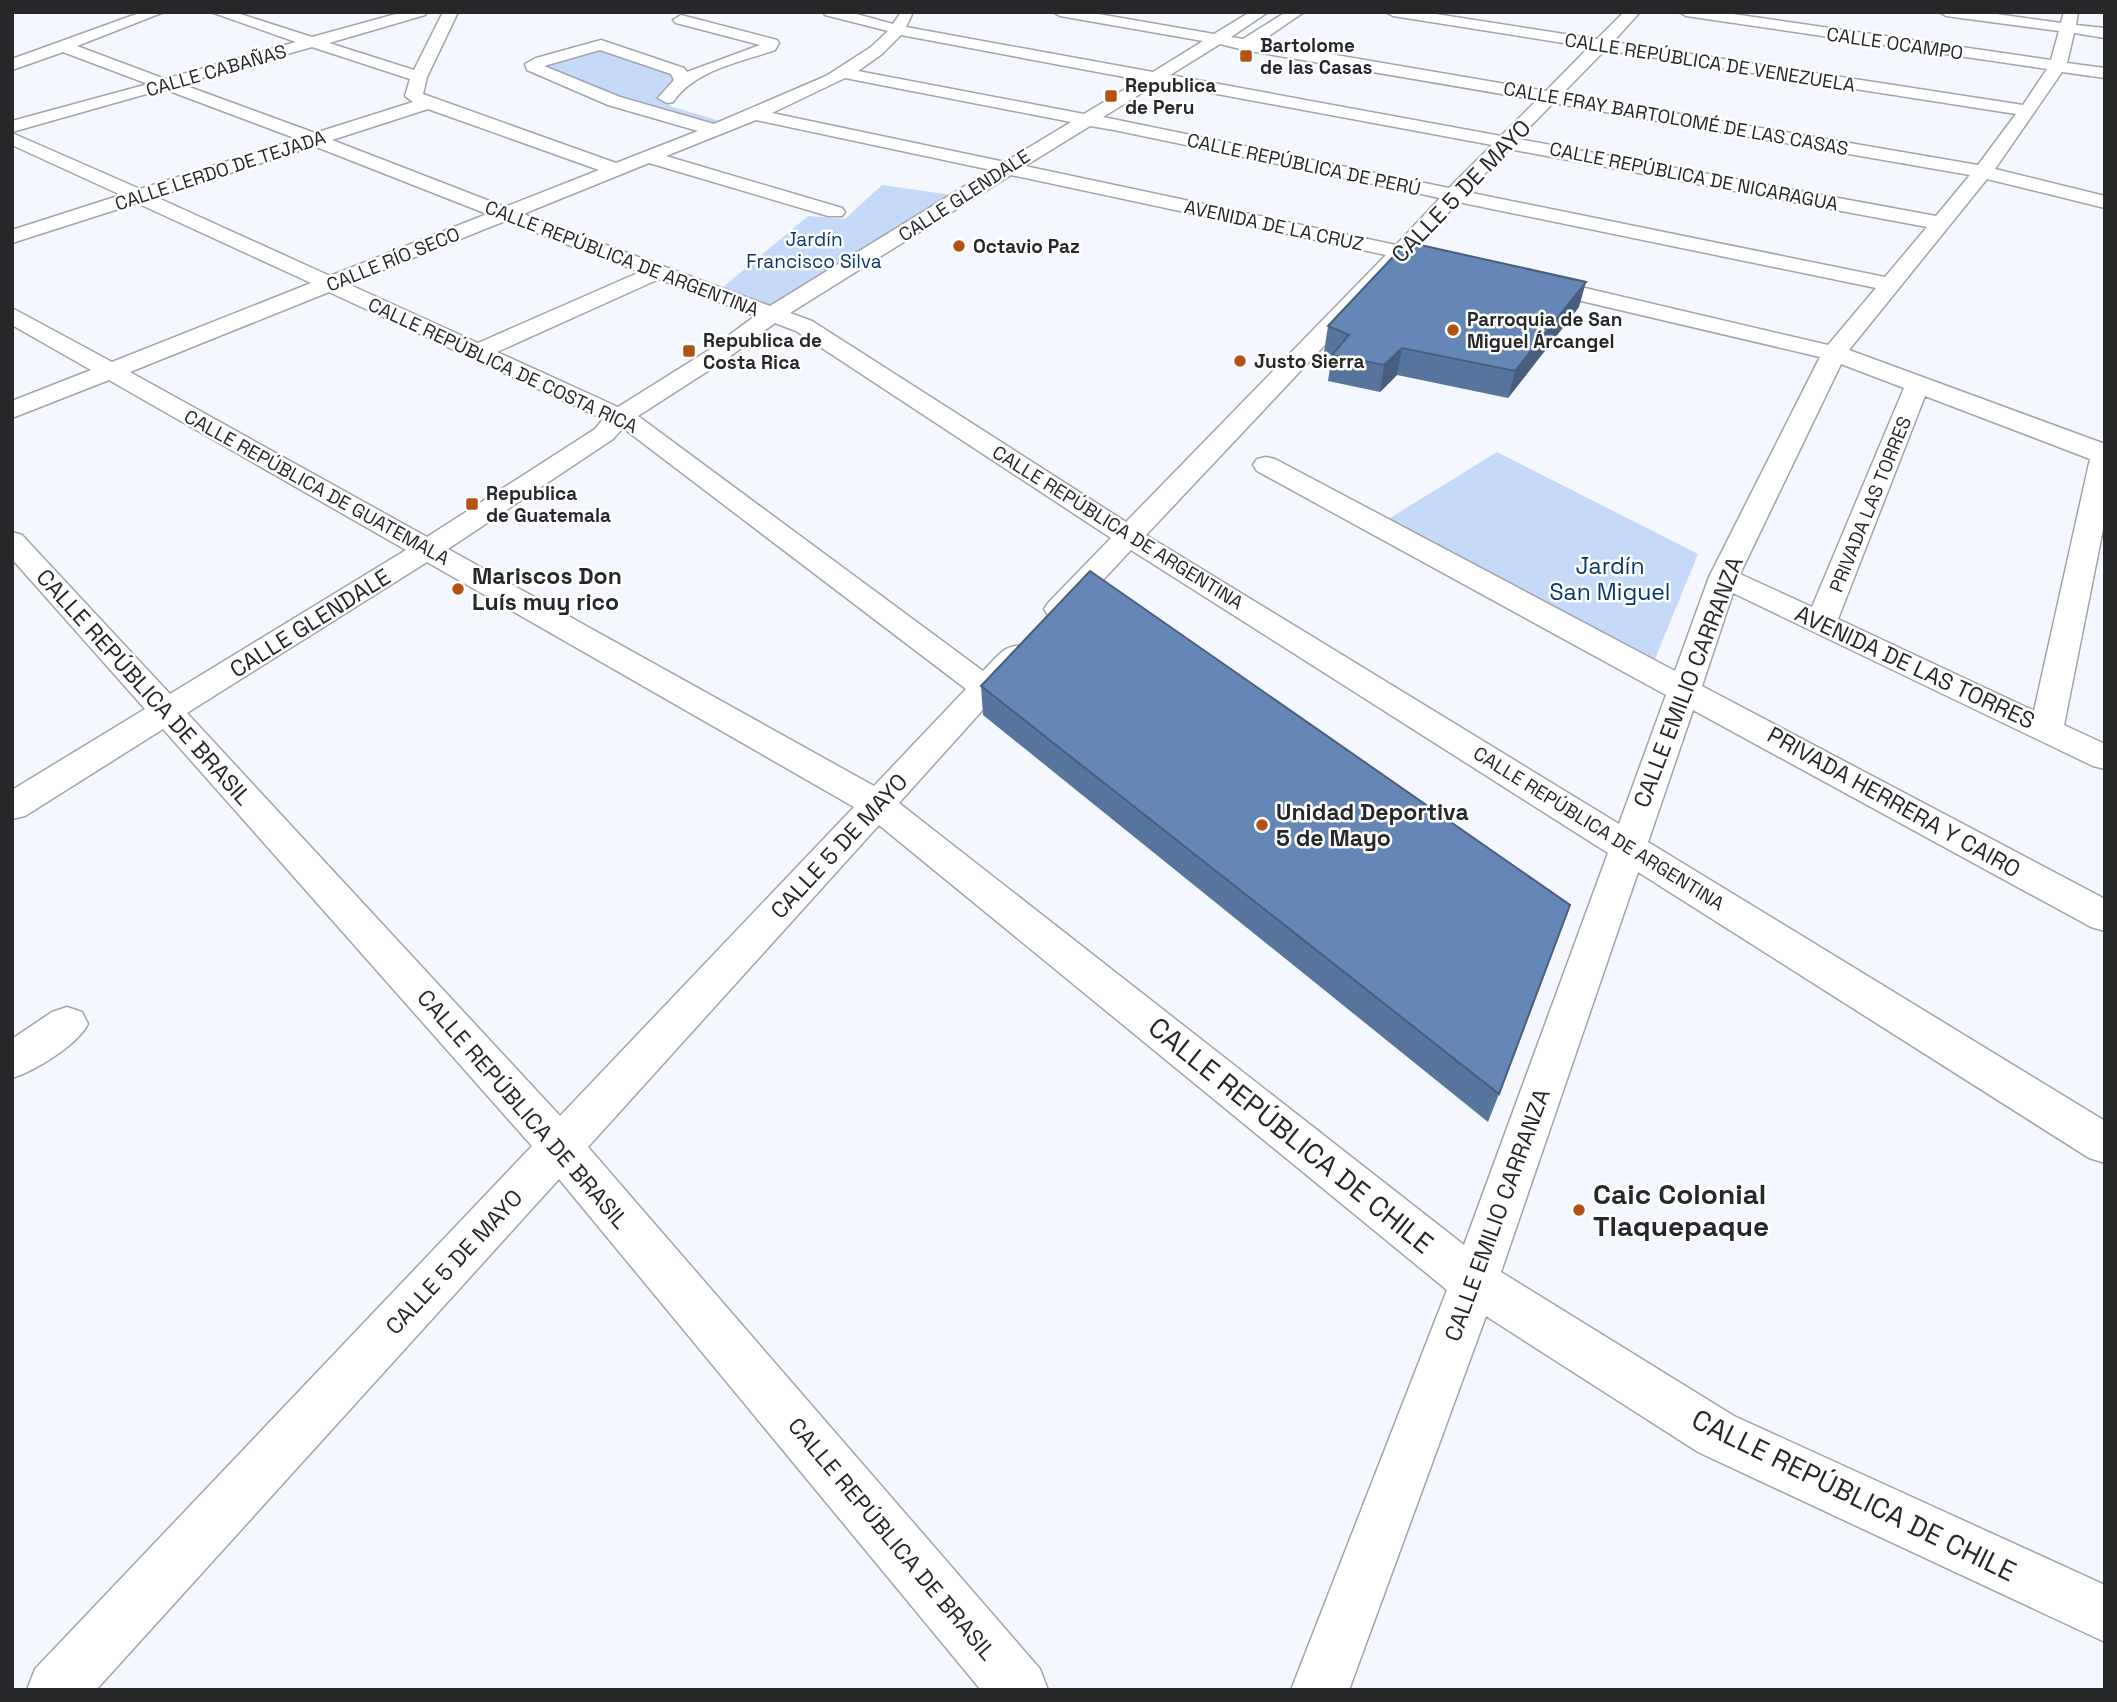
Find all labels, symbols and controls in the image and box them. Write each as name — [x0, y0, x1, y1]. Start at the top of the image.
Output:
street label: CALLE OCAMPO — [1825, 22, 1965, 65]
street label: CALLE REPÚBLICA DE VENEZUELA — [1563, 27, 1857, 98]
place label: Bartolome de las Casas — [1260, 33, 1373, 80]
street label: CALLE CABAÑAS — [143, 38, 289, 102]
marker: Bartolome de las Casas — [1238, 48, 1254, 64]
place label: Republica de Peru — [1125, 73, 1216, 120]
street label: CALLE FRAY BARTOLOMÉ DE LAS CASAS — [1502, 76, 1850, 161]
marker: Republica de Peru — [1103, 88, 1119, 104]
street label: CALLE 5 DE MAYO — [1385, 113, 1537, 269]
street label: CALLE LERDO DE TEJADA — [112, 125, 329, 216]
street label: CALLE REPÚBLICA DE PERÚ — [1185, 127, 1423, 201]
street label: CALLE REPÚBLICA DE NICARAGUA — [1547, 136, 1840, 217]
street label: CALLE GLENDALE — [894, 144, 1035, 247]
street label: AVENIDA DE LA CRUZ — [1182, 194, 1366, 257]
street label: CALLE REPÚBLICA DE ARGENTINA — [481, 195, 762, 322]
street label: CALLE RÍO SECO — [323, 221, 464, 298]
park label: Jardín Francisco Silva — [746, 227, 882, 274]
place label: Octavio Paz — [973, 234, 1080, 259]
marker: Octavio Paz — [951, 238, 967, 254]
street label: CALLE REPÚBLICA DE COSTA RICA — [364, 292, 642, 439]
place label: Parroquia de San Miguel Árcangel — [1467, 307, 1622, 354]
marker: Parroquia de San Miguel Árcangel — [1445, 322, 1461, 338]
place label: Republica de Costa Rica — [703, 328, 822, 375]
marker: Republica de Costa Rica — [681, 343, 697, 359]
place label: Justo Sierra — [1254, 349, 1365, 374]
marker: Justo Sierra — [1232, 353, 1248, 369]
street label: CALLE REPÚBLICA DE GUATEMALA — [180, 404, 454, 571]
street label: PRIVADA LAS TORRES — [1824, 412, 1917, 596]
street label: CALLE REPÚBLICA DE ARGENTINA — [988, 440, 1248, 615]
place label: Republica de Guatemala — [486, 481, 611, 528]
marker: Republica de Guatemala — [464, 496, 480, 512]
park label: Jardín San Miguel — [1550, 551, 1670, 607]
street label: CALLE EMILIO CARRANZA — [1626, 552, 1750, 812]
place label: Mariscos Don Luís muy rico — [472, 561, 622, 617]
street label: CALLE REPÚBLICA DE BRASIL — [30, 562, 258, 812]
street label: CALLE GLENDALE — [224, 562, 396, 684]
marker: Mariscos Don Luís muy rico — [450, 581, 466, 597]
street label: AVENIDA DE LAS TORRES — [1790, 598, 2040, 736]
street label: PRIVADA HERRERA Y CAIRO — [1762, 720, 2026, 884]
street label: CALLE REPÚBLICA DE ARGENTINA — [1469, 741, 1729, 916]
street label: CALLE 5 DE MAYO — [764, 767, 914, 925]
place label: Unidad Deportiva 5 de Mayo — [1276, 797, 1469, 853]
marker: Unidad Deportiva 5 de Mayo — [1254, 817, 1270, 833]
street label: CALLE REPÚBLICA DE BRASIL — [411, 983, 635, 1235]
street label: CALLE REPÚBLICA DE CHILE — [1141, 1009, 1441, 1261]
street label: CALLE EMILIO CARRANZA — [1437, 1085, 1557, 1345]
place label: Caic Colonial Tlaquepaque — [1593, 1176, 1769, 1244]
street label: CALLE 5 DE MAYO — [379, 1183, 529, 1341]
marker: Caic Colonial Tlaquepaque — [1571, 1202, 1587, 1218]
street label: CALLE REPÚBLICA DE CHILE — [1686, 1401, 2022, 1589]
street label: CALLE REPÚBLICA DE BRASIL — [781, 1411, 1003, 1667]

